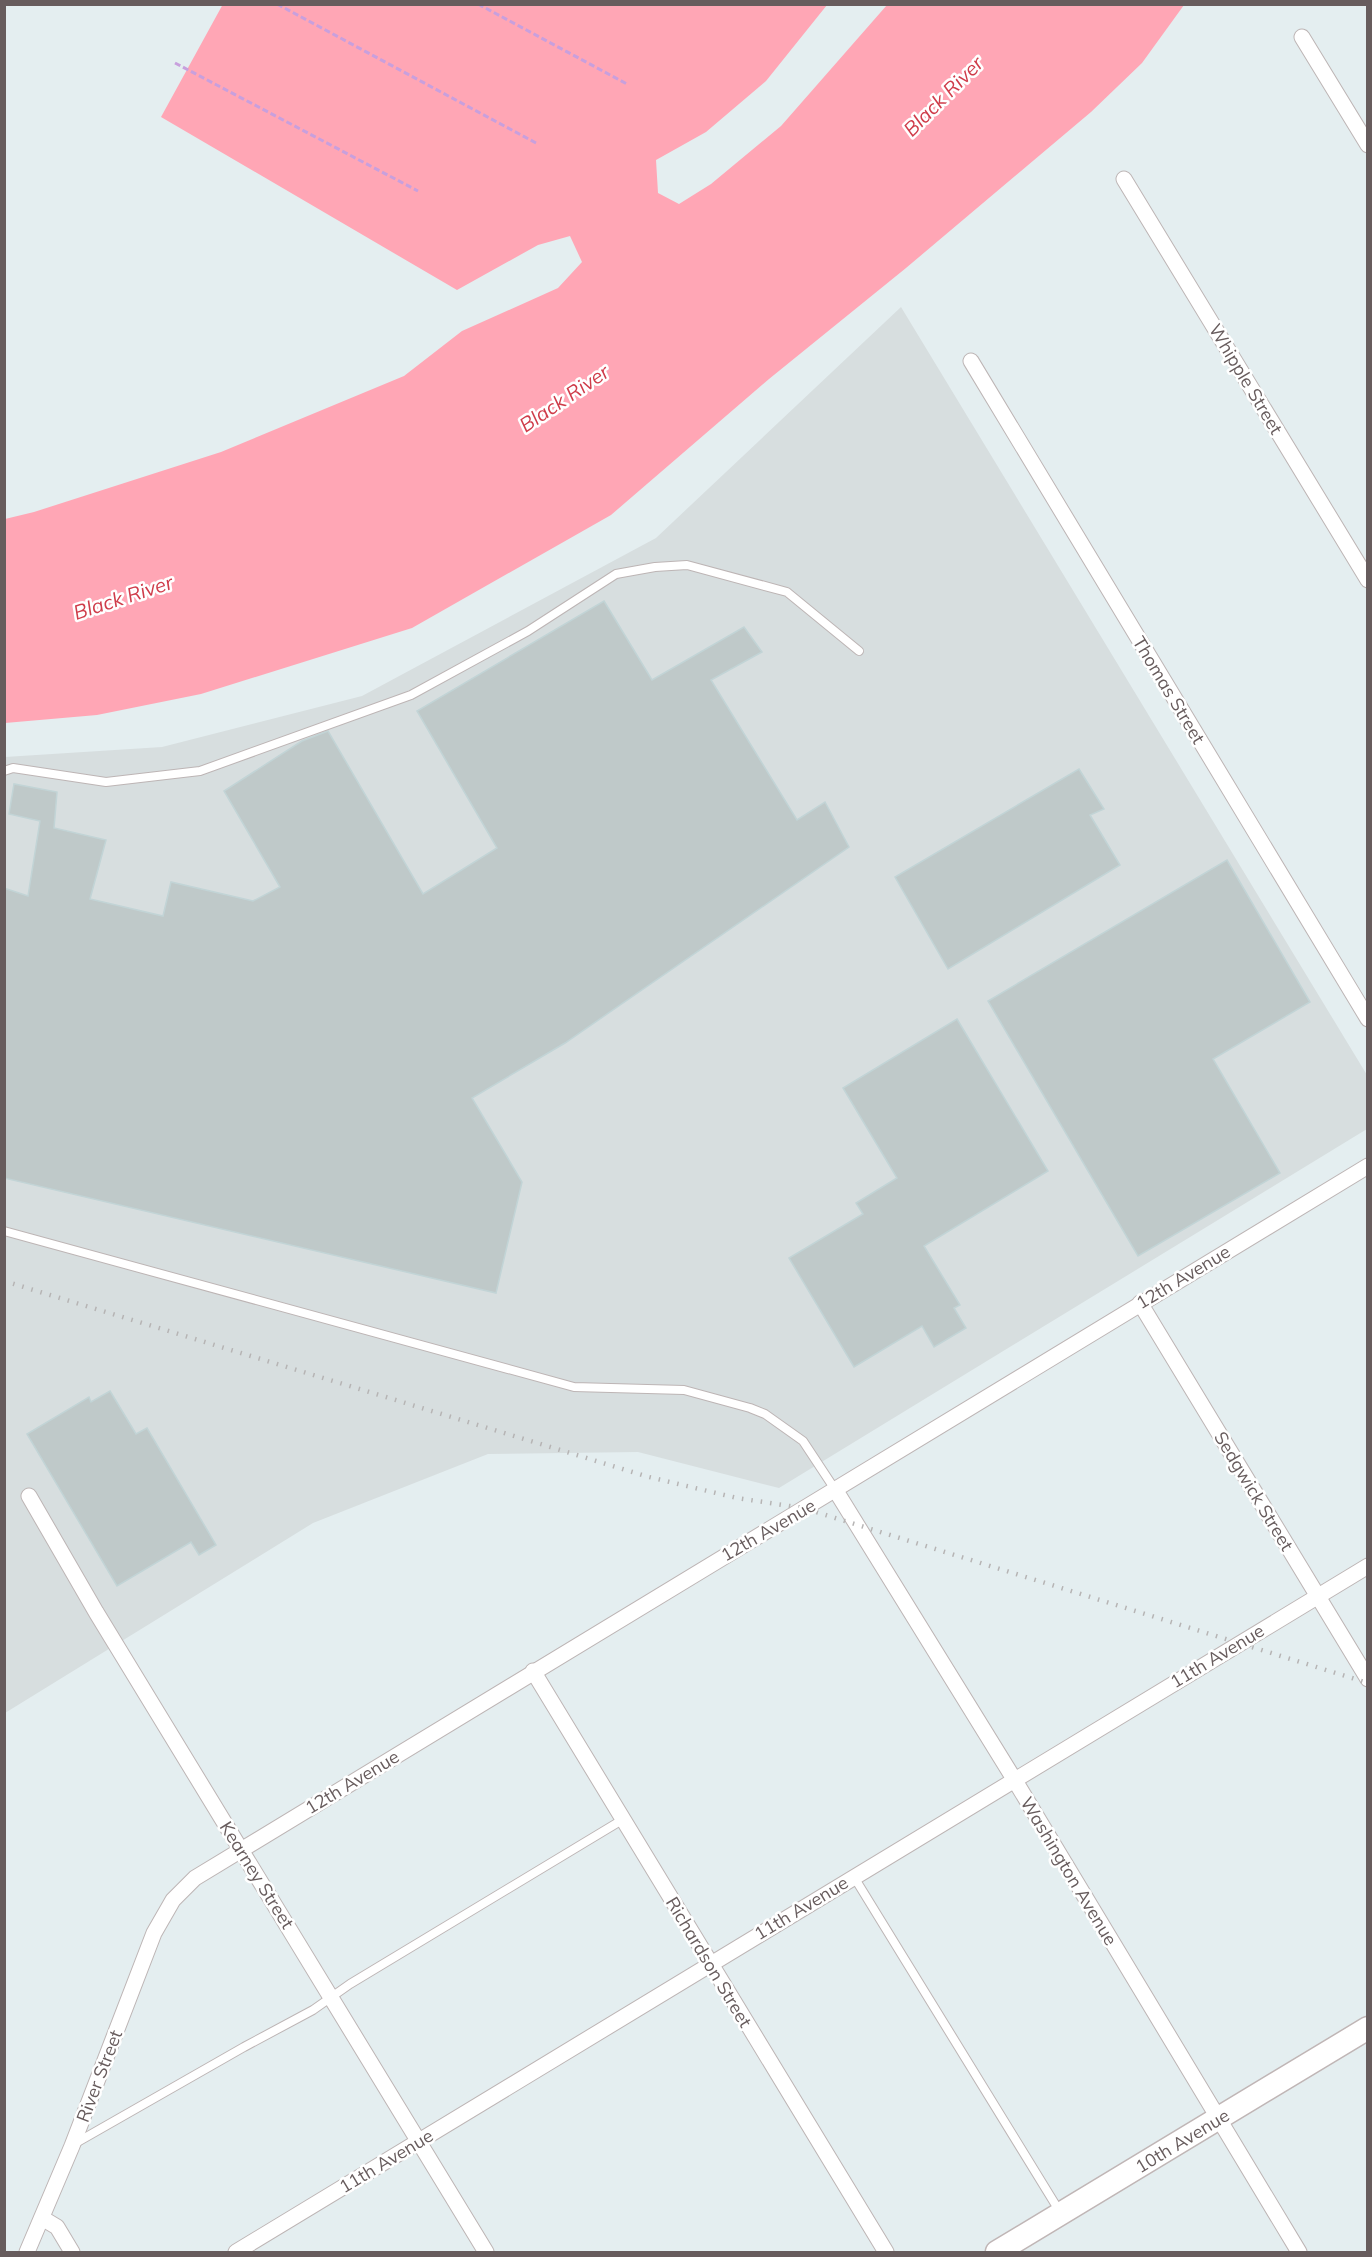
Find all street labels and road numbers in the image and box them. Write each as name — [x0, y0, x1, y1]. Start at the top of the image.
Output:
street label: Whipple Street — [1204, 320, 1288, 438]
street label: Thomas Street — [1128, 632, 1210, 748]
street label: 12th Avenue — [1132, 1240, 1234, 1314]
street label: Sedgwick Street — [1209, 1427, 1299, 1555]
street label: 12th Avenue — [716, 1494, 820, 1566]
street label: 11th Avenue — [1166, 1619, 1268, 1693]
street label: 12th Avenue — [301, 1745, 403, 1819]
street label: Washington Avenue — [1016, 1792, 1122, 1950]
street label: Kearney Street — [215, 1817, 299, 1933]
street label: 11th Avenue — [750, 1871, 852, 1945]
street label: Richardson Street — [661, 1892, 757, 2032]
street label: River Street — [71, 2027, 127, 2125]
street label: 10th Avenue — [1131, 2103, 1233, 2178]
street label: 11th Avenue — [335, 2124, 437, 2198]

